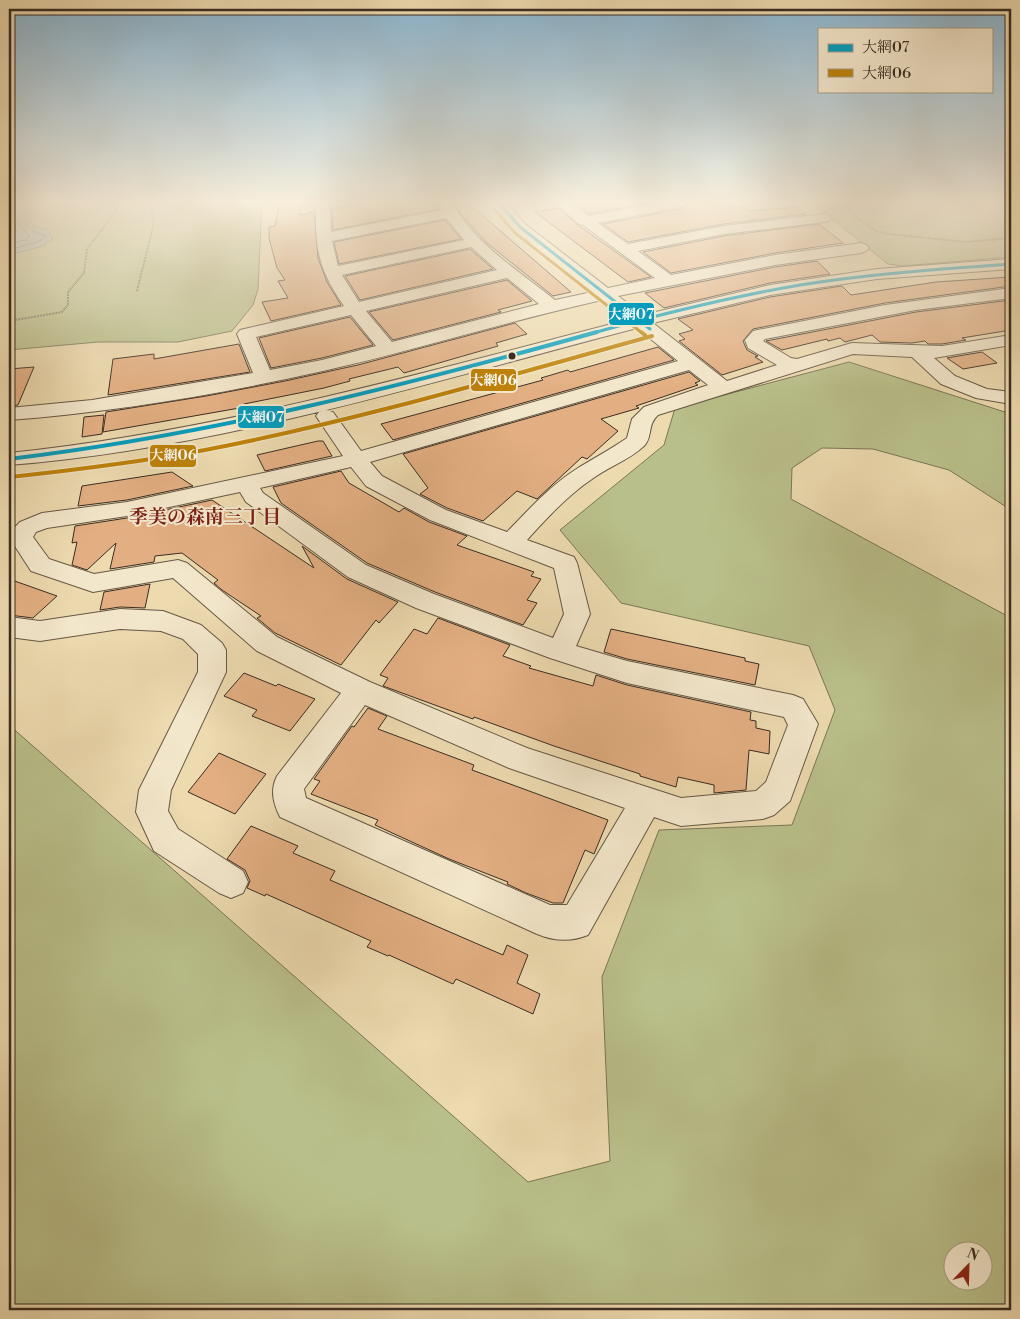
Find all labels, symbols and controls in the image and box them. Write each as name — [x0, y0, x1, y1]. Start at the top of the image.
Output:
legend — [818, 28, 992, 92]
text: 大網07 — [862, 38, 910, 57]
text: 大網06 — [862, 64, 911, 83]
line badge: 大網07 — [608, 302, 655, 326]
text: 大網07 — [608, 306, 655, 324]
unlabelled marker — [507, 351, 517, 361]
line badge: 大網06 — [470, 368, 517, 392]
text: 大網06 — [470, 372, 517, 390]
line badge: 大網07 — [237, 405, 285, 429]
text: 大網07 — [238, 409, 285, 427]
line badge: 大網06 — [149, 444, 197, 468]
text: 大網06 — [150, 447, 197, 465]
district label: 季美の森南三丁目 — [129, 505, 281, 529]
north arrow — [942, 1242, 992, 1292]
text: N — [964, 1245, 981, 1265]

